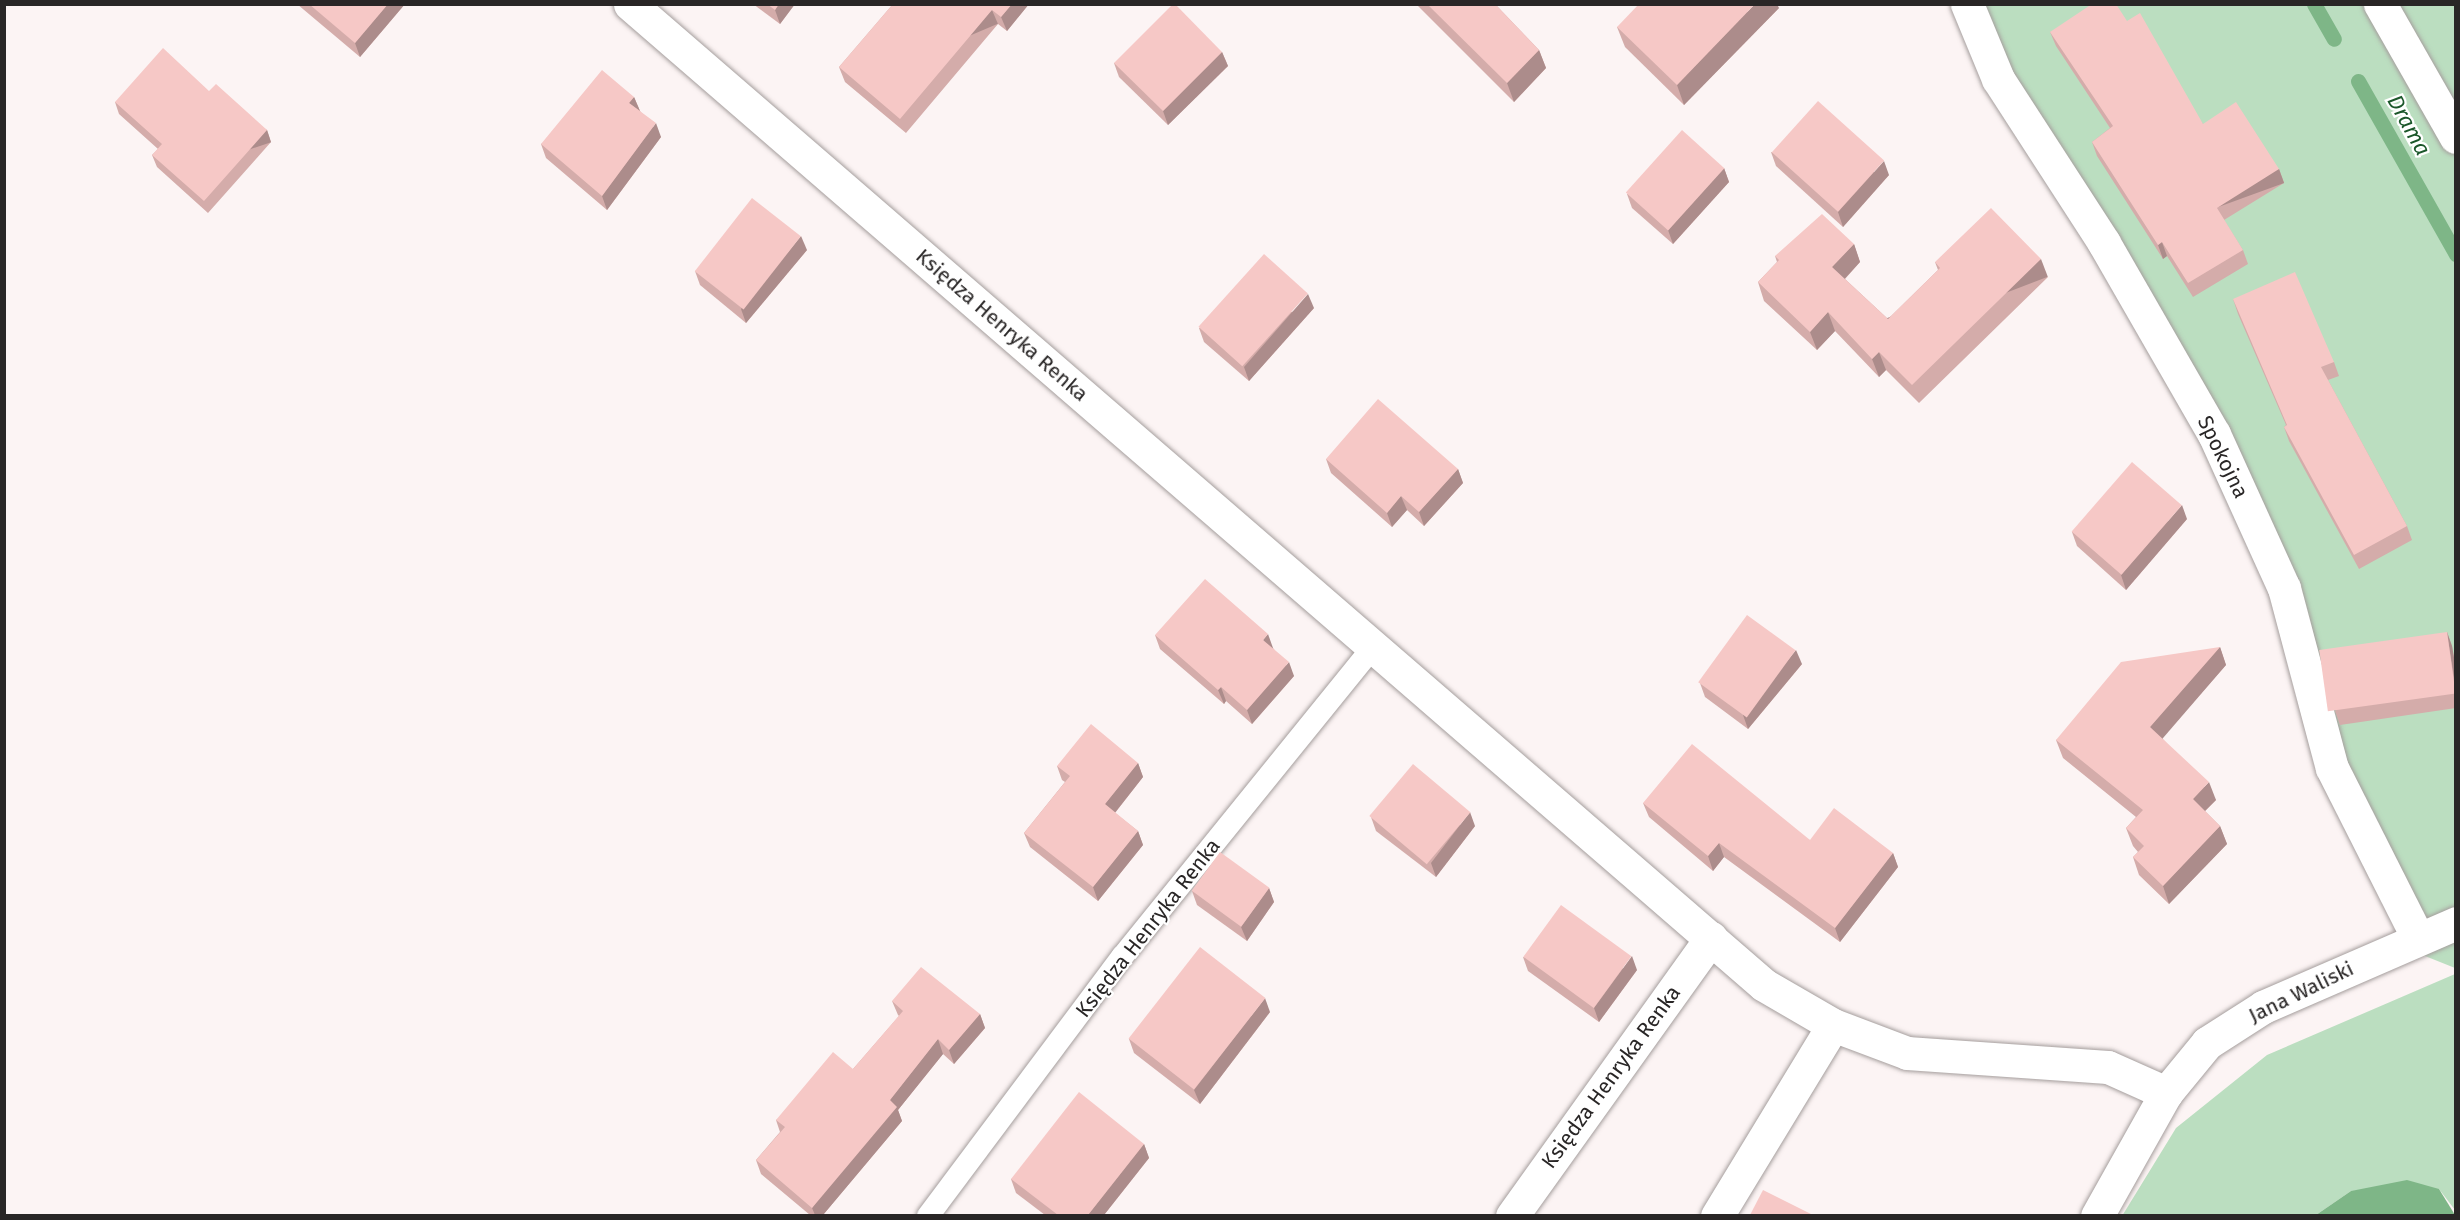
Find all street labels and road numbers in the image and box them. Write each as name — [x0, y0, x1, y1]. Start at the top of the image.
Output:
street label: Księdza Henryka Renka — [911, 243, 1093, 407]
street label: Spokojna — [2192, 412, 2254, 502]
street label: Księdza Henryka Renka — [1070, 834, 1226, 1022]
street label: Jana Waliski — [2244, 956, 2358, 1028]
street label: Księdza Henryka Renka — [1536, 981, 1686, 1173]

